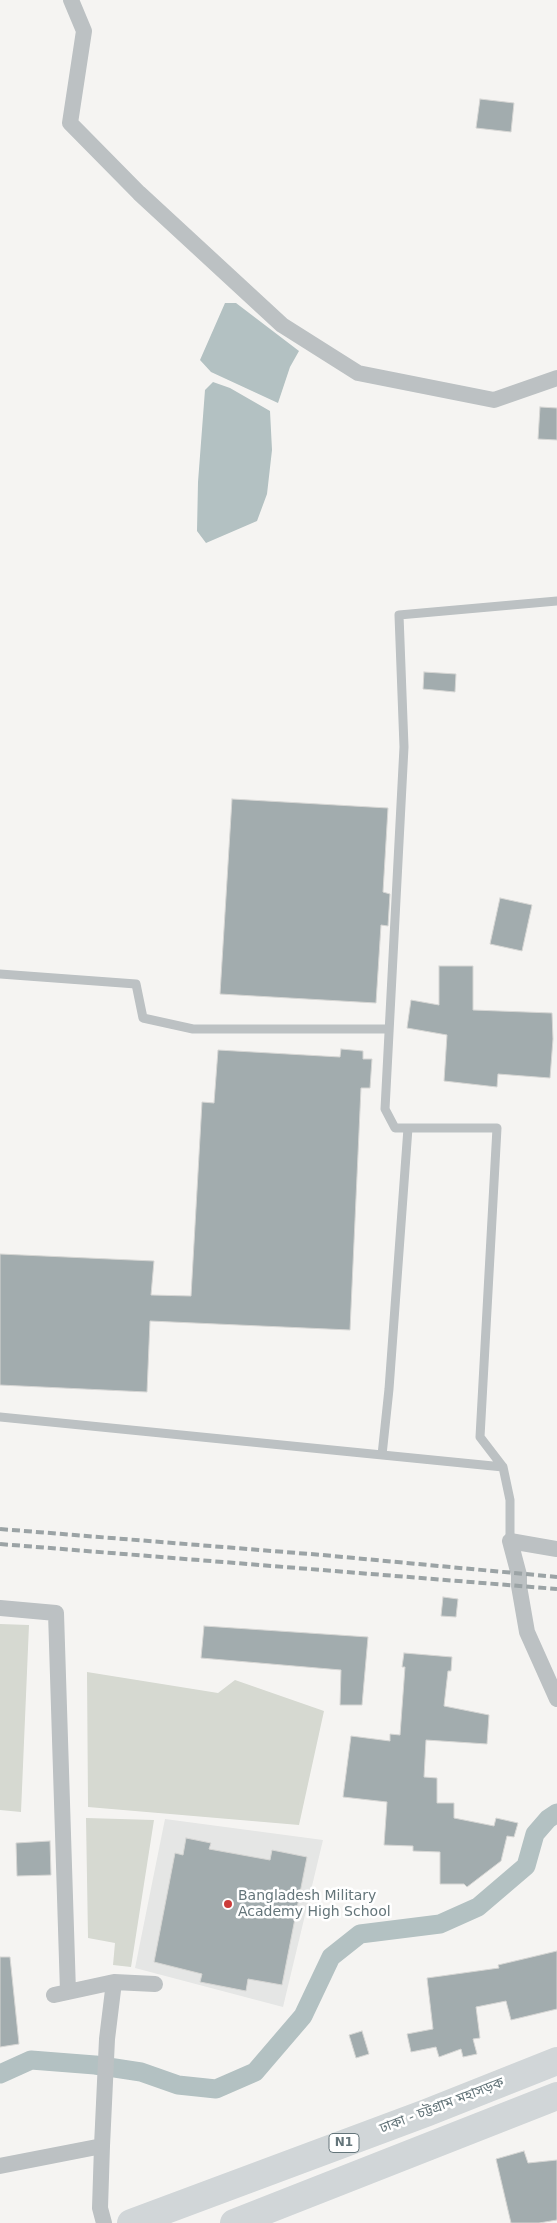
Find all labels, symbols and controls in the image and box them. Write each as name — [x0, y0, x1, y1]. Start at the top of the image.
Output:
place label: Bangladesh Military Academy High School — [238, 1888, 391, 1920]
marker: Bangladesh Military Academy High School — [222, 1898, 234, 1910]
street label: ঢাকা - চট্টগ্রাম মহাসড়ক — [377, 2075, 507, 2137]
road number: N1 — [329, 2134, 359, 2152]

